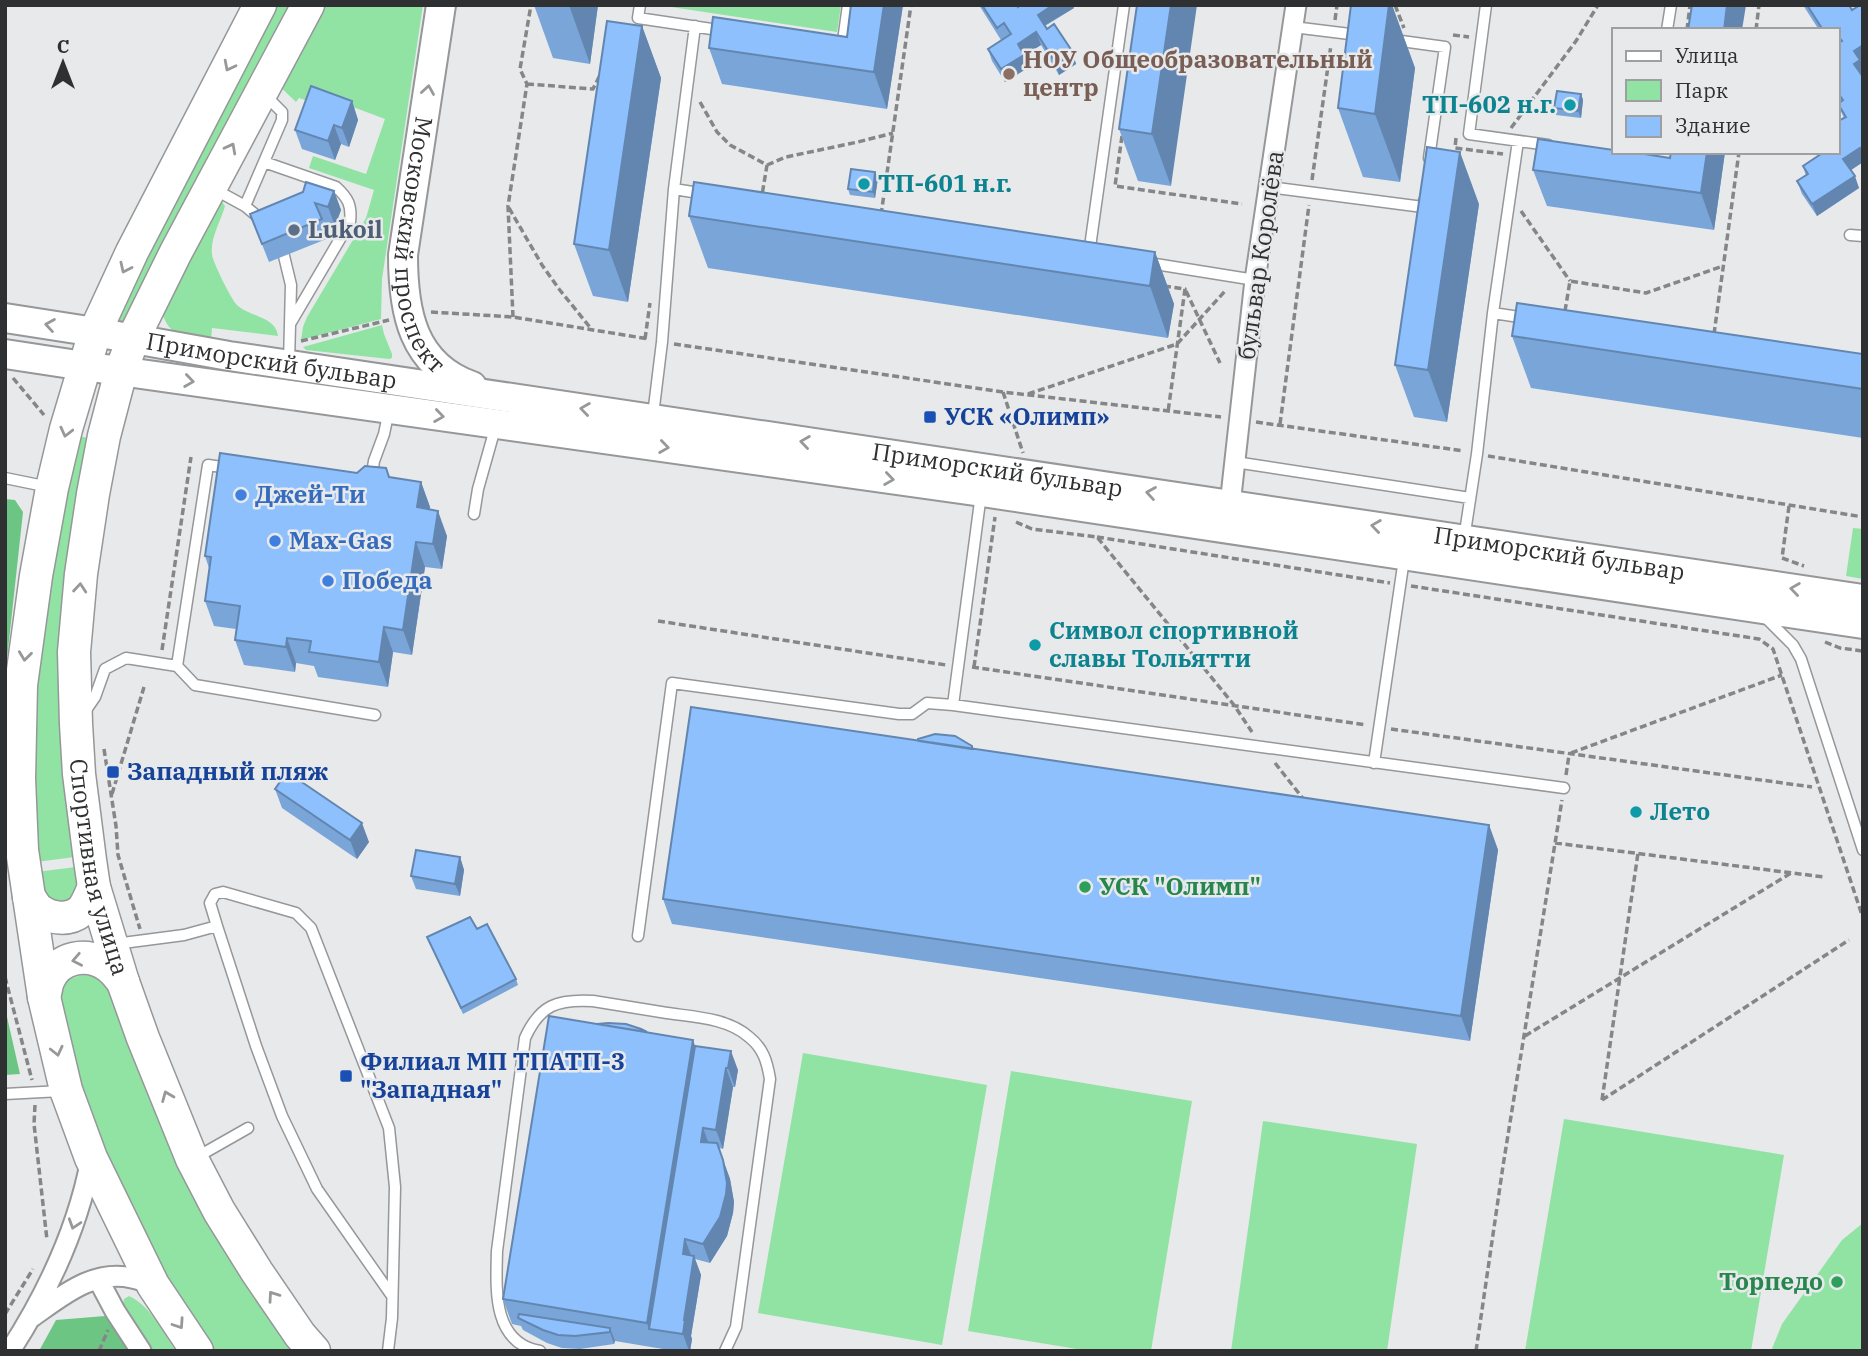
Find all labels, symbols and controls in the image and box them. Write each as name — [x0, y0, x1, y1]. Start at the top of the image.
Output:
north arrow — [28, 28, 98, 98]
legend — [1612, 28, 1840, 154]
text: С — [57, 34, 69, 58]
text: Улица — [1675, 41, 1739, 69]
place label: НОУ Общеобразовательный центр — [1023, 43, 1373, 103]
one-way arrow — [223, 59, 237, 71]
marker: НОУ Общеобразовательный центр — [1001, 66, 1017, 82]
text: Парк — [1675, 76, 1728, 104]
one-way arrow — [420, 84, 435, 96]
place label: ТП-602 н.г. — [1422, 88, 1556, 120]
marker: ТП-602 н.г. — [1562, 97, 1578, 113]
text: Здание — [1675, 111, 1750, 139]
street label: Московский проспект — [387, 115, 452, 380]
one-way arrow — [223, 143, 237, 155]
street label: бульвар Королёва — [1229, 148, 1291, 362]
place label: ТП-601 н.г. — [878, 167, 1012, 199]
marker: ТП-601 н.г. — [856, 176, 872, 192]
place label: Lukoil — [308, 213, 383, 245]
marker: Lukoil — [286, 222, 302, 238]
one-way arrow — [119, 261, 133, 273]
one-way arrow — [44, 318, 56, 333]
street label: Приморский бульвар — [144, 324, 399, 396]
one-way arrow — [183, 373, 195, 388]
place label: УСК «Олимп» — [944, 400, 1109, 432]
one-way arrow — [579, 402, 591, 417]
one-way arrow — [433, 408, 444, 423]
marker: УСК «Олимп» — [922, 409, 938, 425]
one-way arrow — [60, 426, 74, 438]
one-way arrow — [799, 435, 811, 450]
street label: Приморский бульвар — [870, 435, 1125, 504]
one-way arrow — [658, 440, 670, 455]
one-way arrow — [883, 471, 895, 486]
place label: Джей-Ти — [255, 478, 365, 510]
one-way arrow — [1145, 486, 1157, 501]
marker: Джей-Ти — [233, 487, 249, 503]
street label: Приморский бульвар — [1432, 518, 1687, 587]
one-way arrow — [1370, 519, 1382, 534]
place label: Max-Gas — [289, 524, 392, 556]
marker: Max-Gas — [267, 533, 283, 549]
place label: Победа — [342, 564, 433, 596]
marker: Победа — [320, 573, 336, 589]
one-way arrow — [72, 582, 87, 593]
one-way arrow — [1789, 582, 1801, 597]
place label: Символ спортивной славы Тольятти — [1049, 614, 1299, 674]
marker: Символ спортивной славы Тольятти — [1027, 637, 1043, 653]
one-way arrow — [18, 650, 33, 661]
place label: Западный пляж — [127, 755, 328, 787]
street label: Спортивная улица — [63, 758, 137, 979]
marker: Западный пляж — [105, 764, 121, 780]
place label: Лето — [1650, 795, 1710, 827]
marker: Лето — [1628, 804, 1644, 820]
place label: УСК "Олимп" — [1099, 870, 1261, 902]
marker: УСК "Олимп" — [1077, 879, 1093, 895]
one-way arrow — [72, 952, 83, 967]
one-way arrow — [49, 1045, 63, 1057]
place label: Филиал МП ТПАТП-3 "Западная" — [360, 1045, 625, 1105]
marker: Филиал МП ТПАТП-3 "Западная" — [338, 1068, 354, 1084]
one-way arrow — [161, 1090, 175, 1102]
one-way arrow — [68, 1217, 82, 1230]
place label: Торпедо — [1719, 1265, 1823, 1297]
marker: Торпедо — [1829, 1274, 1845, 1290]
one-way arrow — [269, 1291, 281, 1304]
one-way arrow — [171, 1317, 184, 1330]

